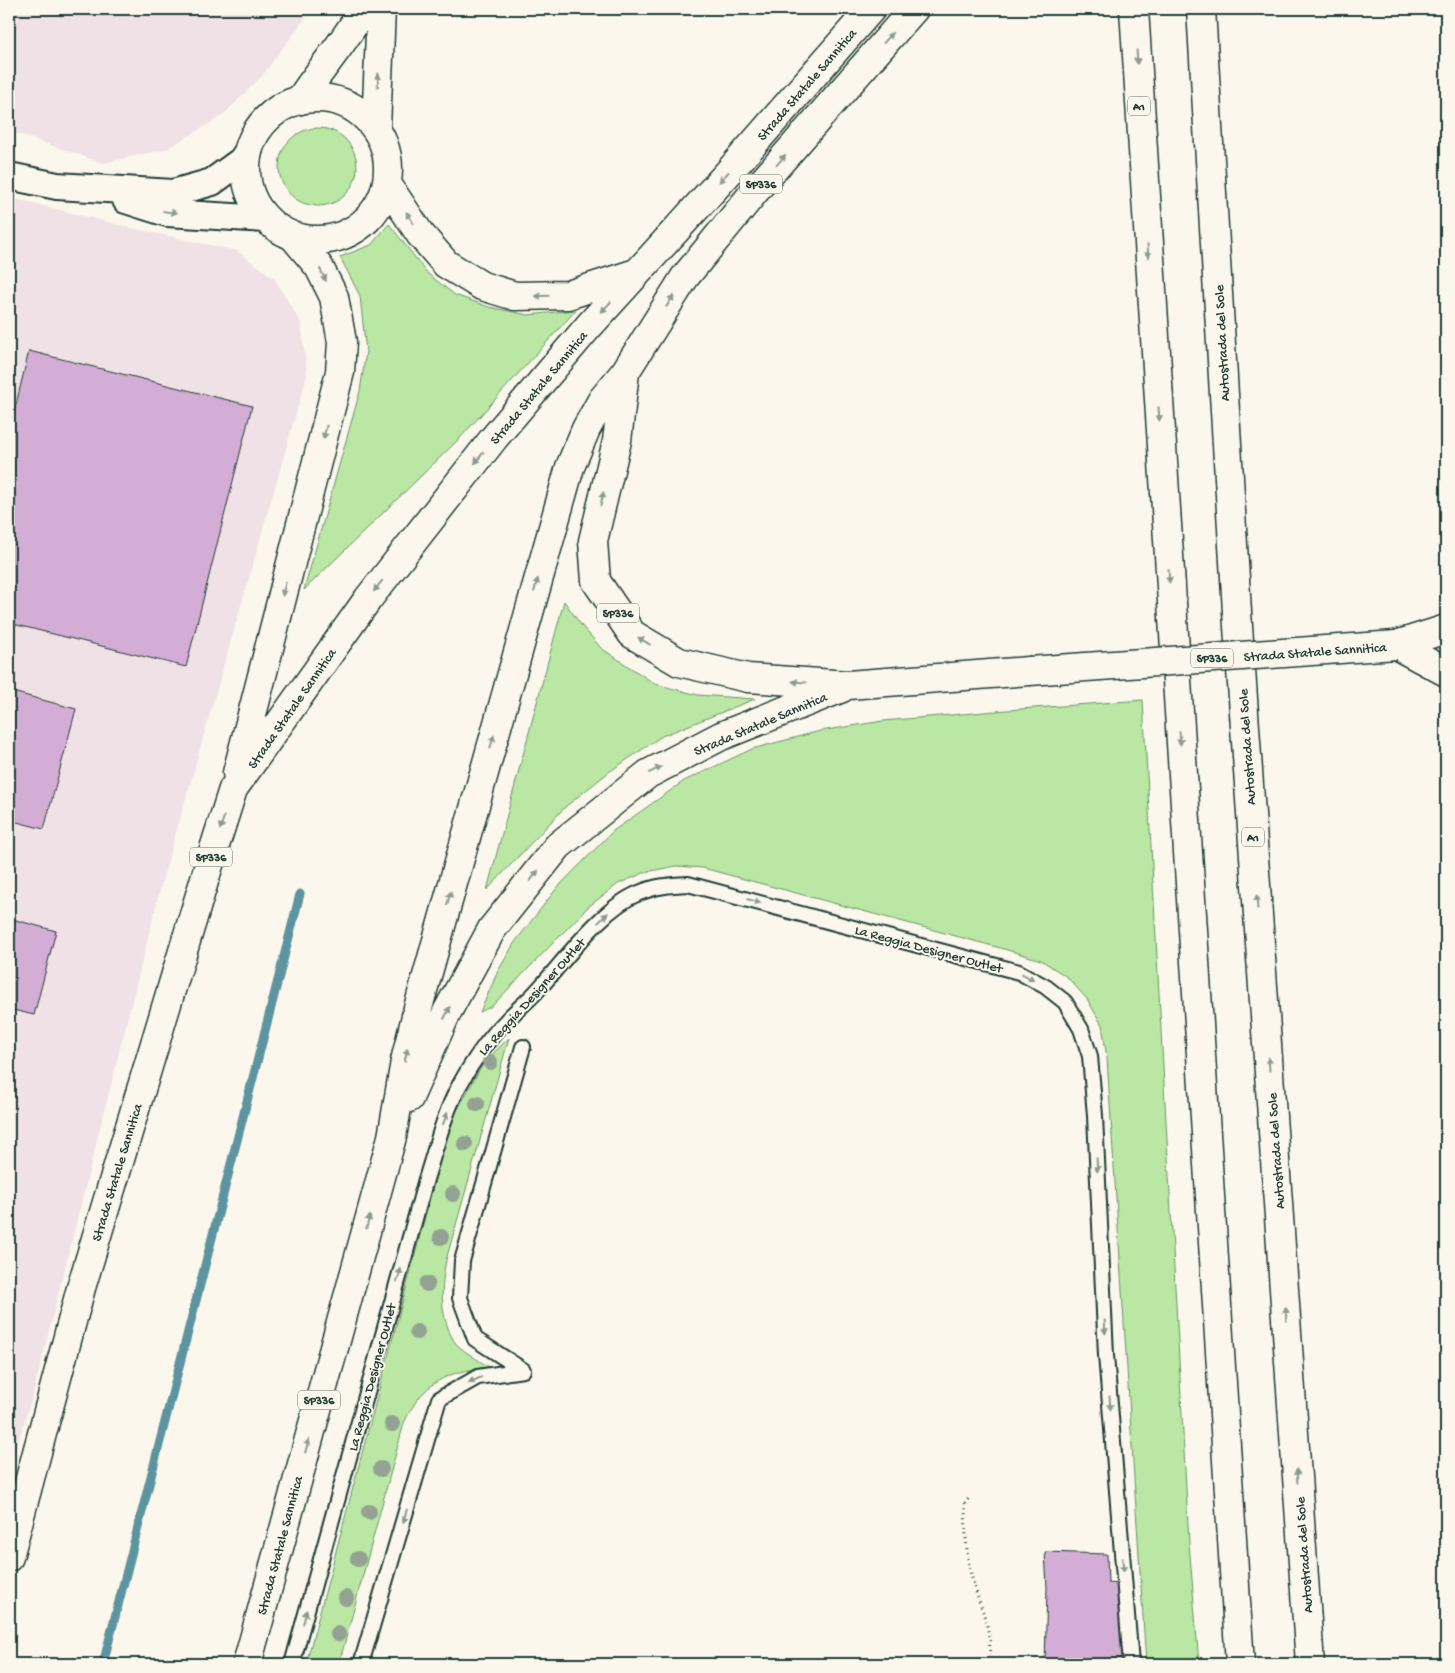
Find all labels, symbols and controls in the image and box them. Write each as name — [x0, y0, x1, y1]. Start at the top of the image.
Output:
street label: Strada Statale Sannitica — [754, 25, 862, 145]
one-way arrow — [882, 32, 894, 44]
one-way arrow — [1133, 50, 1141, 66]
one-way arrow — [374, 71, 382, 87]
road number: A1 — [1128, 96, 1150, 115]
one-way arrow — [776, 154, 787, 167]
one-way arrow — [718, 171, 730, 183]
road number: SP336 — [740, 174, 782, 193]
one-way arrow — [162, 208, 178, 216]
one-way arrow — [405, 211, 415, 224]
one-way arrow — [1145, 244, 1153, 260]
one-way arrow — [319, 267, 327, 282]
street label: Autostrada del Sole — [1212, 283, 1235, 402]
one-way arrow — [534, 292, 550, 300]
one-way arrow — [665, 295, 674, 308]
one-way arrow — [600, 301, 612, 313]
street label: Strada Statale Sannitica — [487, 327, 593, 449]
one-way arrow — [1155, 406, 1163, 422]
one-way arrow — [320, 424, 328, 439]
one-way arrow — [473, 451, 484, 464]
one-way arrow — [599, 490, 607, 506]
one-way arrow — [1166, 568, 1174, 584]
one-way arrow — [532, 578, 540, 593]
one-way arrow — [373, 579, 384, 592]
one-way arrow — [280, 582, 288, 597]
road number: SP336 — [597, 604, 639, 622]
one-way arrow — [638, 637, 651, 646]
street label: Strada Statale Sannitica — [1243, 640, 1388, 667]
street label: Strada Statale Sannitica — [245, 645, 342, 773]
road number: SP336 — [1191, 648, 1233, 668]
one-way arrow — [791, 677, 807, 685]
street label: Autostrada del Sole — [1236, 687, 1261, 806]
street label: Strada Statale Sannitica — [692, 689, 831, 761]
one-way arrow — [1176, 730, 1184, 746]
one-way arrow — [489, 734, 497, 749]
one-way arrow — [648, 766, 663, 774]
one-way arrow — [218, 815, 226, 830]
road number: A1 — [1242, 828, 1264, 846]
road number: SP336 — [190, 848, 232, 866]
one-way arrow — [528, 870, 539, 883]
one-way arrow — [445, 891, 453, 906]
one-way arrow — [1253, 894, 1261, 910]
one-way arrow — [746, 897, 762, 905]
one-way arrow — [597, 912, 609, 924]
street label: La Reggia Designer Outlet — [853, 923, 1005, 979]
street label: La Reggia Designer Outlet — [476, 934, 591, 1060]
one-way arrow — [1021, 973, 1036, 981]
one-way arrow — [443, 1006, 451, 1020]
one-way arrow — [402, 1048, 410, 1063]
one-way arrow — [1264, 1056, 1272, 1072]
street label: Autostrada del Sole — [1265, 1091, 1290, 1210]
street label: Strada Statale Sannitica — [89, 1101, 148, 1244]
one-way arrow — [442, 1112, 450, 1126]
one-way arrow — [1093, 1157, 1101, 1173]
one-way arrow — [365, 1215, 373, 1230]
one-way arrow — [395, 1267, 403, 1282]
street label: La Reggia Designer Outlet — [346, 1301, 402, 1453]
one-way arrow — [1282, 1306, 1290, 1322]
one-way arrow — [1101, 1319, 1109, 1335]
one-way arrow — [468, 1376, 482, 1384]
road number: SP336 — [298, 1390, 340, 1410]
one-way arrow — [1107, 1395, 1115, 1411]
one-way arrow — [303, 1439, 311, 1454]
one-way arrow — [1293, 1468, 1301, 1484]
street label: Strada Statale Sannitica — [255, 1473, 308, 1617]
street label: Autostrada del Sole — [1293, 1495, 1318, 1614]
one-way arrow — [400, 1508, 408, 1523]
one-way arrow — [1119, 1557, 1127, 1573]
one-way arrow — [301, 1610, 309, 1625]

